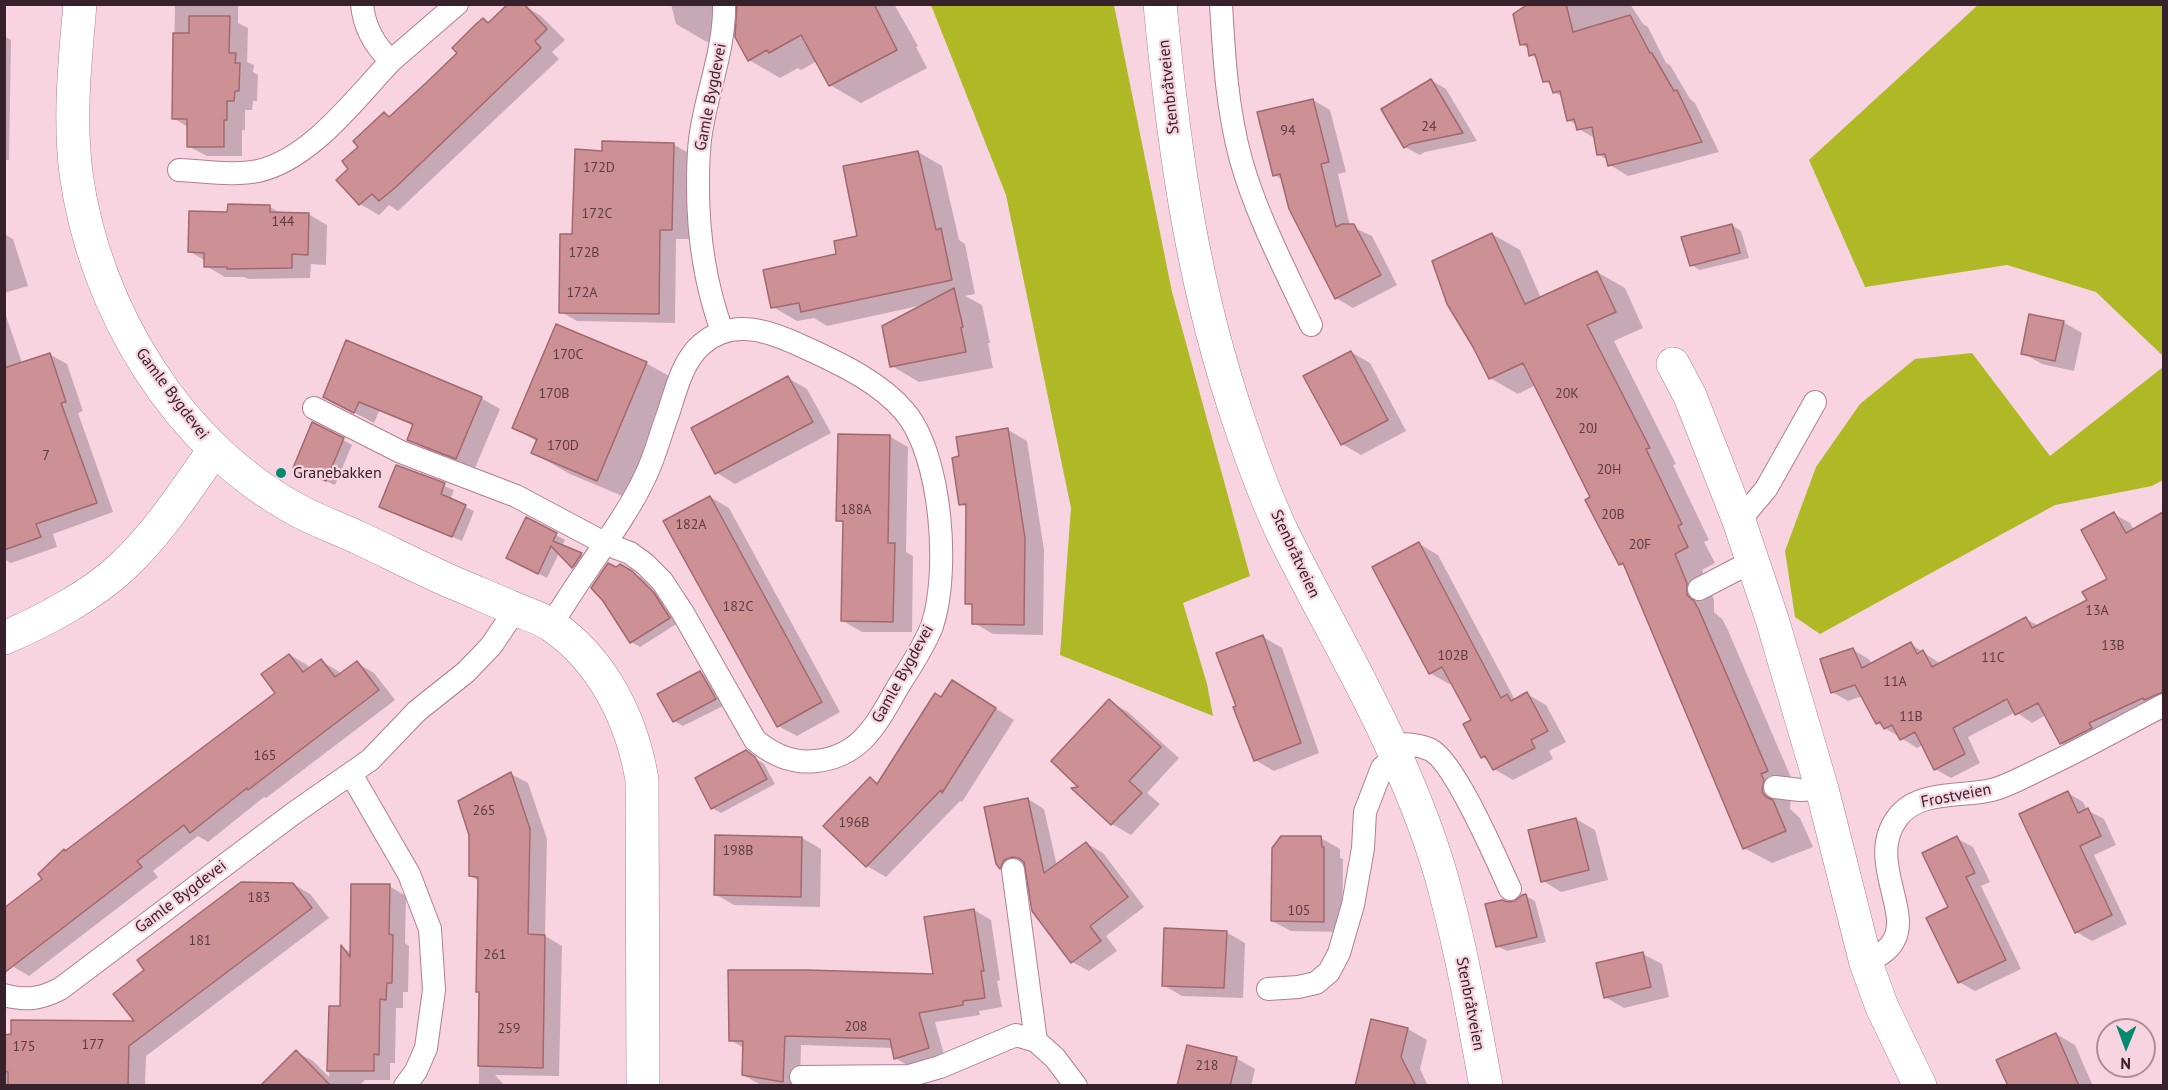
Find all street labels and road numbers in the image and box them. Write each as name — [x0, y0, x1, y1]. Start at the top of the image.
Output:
street label: Stenbråtveien — [1154, 39, 1184, 135]
street label: Gamle Bygdevei — [691, 42, 731, 152]
street label: Gamle Bygdevei — [131, 345, 213, 443]
street label: Stenbråtveien — [1266, 507, 1324, 601]
street label: Gamle Bygdevei — [868, 622, 938, 726]
street label: Frostveien — [1919, 780, 1993, 812]
street label: Gamle Bygdevei — [132, 856, 230, 938]
street label: Stenbråtveien — [1452, 956, 1488, 1052]

